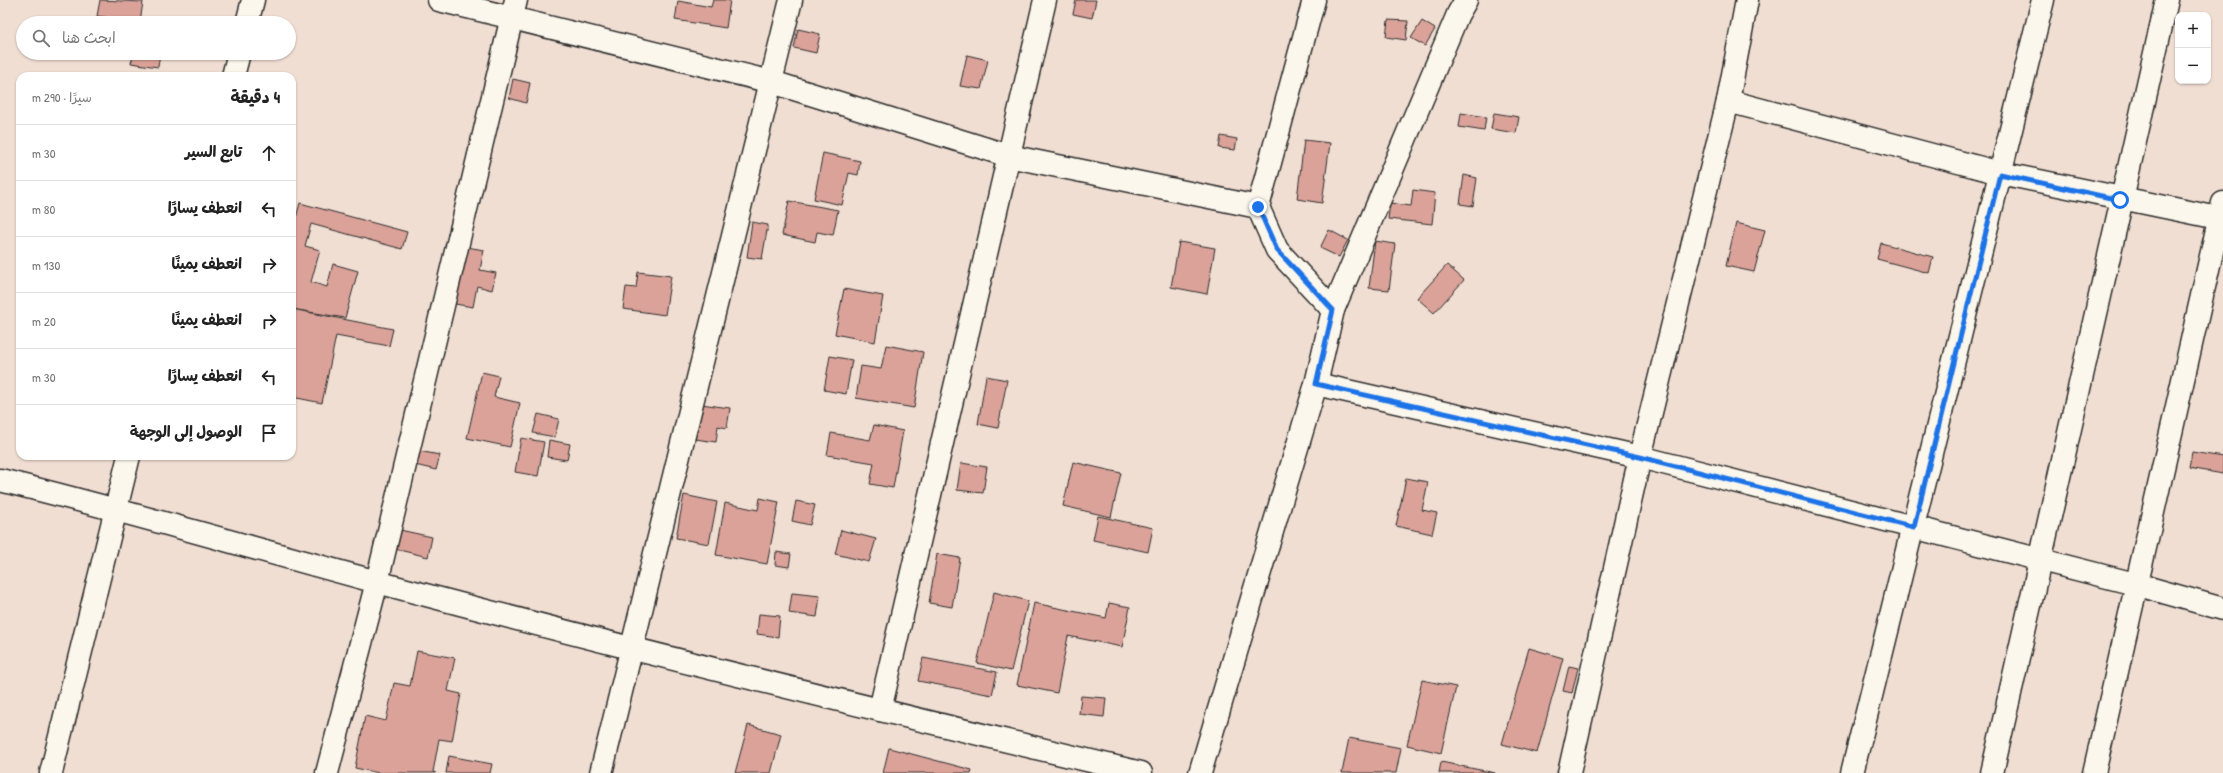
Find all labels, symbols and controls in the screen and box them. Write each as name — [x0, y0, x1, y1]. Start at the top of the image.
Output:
map controls — [2175, 12, 2211, 84]
button: + — [2175, 12, 2211, 48]
search box — [16, 16, 296, 60]
icon: search — [30, 27, 52, 49]
text: ابحث هنا — [62, 27, 116, 48]
button: − — [2175, 48, 2211, 84]
text: 4 دقيقة — [230, 85, 280, 108]
text: سيرًا · 290 m — [32, 88, 92, 106]
text: تابع السير — [185, 141, 242, 162]
icon: ahead — [258, 142, 280, 164]
text: 30 m — [32, 144, 56, 162]
route start — [2111, 191, 2129, 209]
text: انعطف يسارًا — [168, 197, 242, 218]
icon: left — [258, 198, 280, 220]
route end — [1249, 198, 1267, 216]
text: 80 m — [32, 200, 55, 218]
text: انعطف يمينًا — [172, 253, 242, 274]
icon: right — [258, 254, 280, 276]
text: 130 m — [32, 256, 60, 274]
text: انعطف يمينًا — [172, 309, 242, 330]
icon: right — [258, 310, 280, 332]
text: 20 m — [32, 312, 56, 330]
text: انعطف يسارًا — [168, 365, 242, 386]
icon: left — [258, 366, 280, 388]
text: 30 m — [32, 368, 56, 386]
text: الوصول إلى الوجهة — [130, 421, 242, 442]
icon: arrive — [258, 422, 280, 444]

